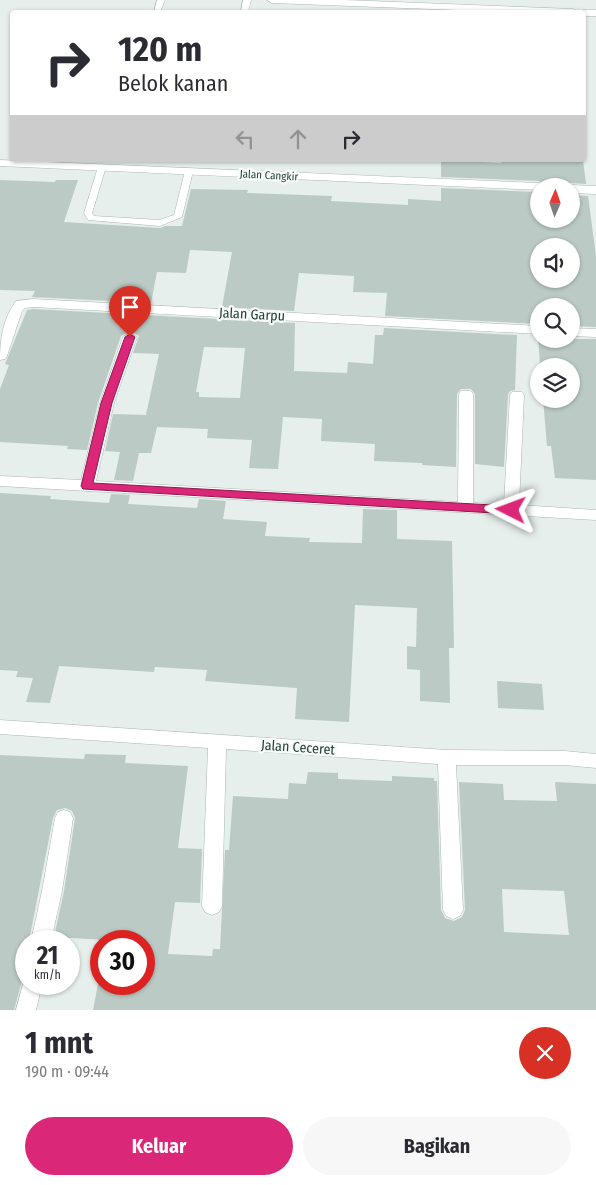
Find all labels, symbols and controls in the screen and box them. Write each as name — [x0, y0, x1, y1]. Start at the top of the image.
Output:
text: 120 m — [118, 28, 202, 70]
icon: right — [35, 30, 100, 95]
text: Belok kanan — [118, 70, 228, 97]
icon: left — [231, 125, 259, 153]
icon: ahead — [284, 125, 312, 153]
icon: right — [337, 125, 365, 153]
street label: Jalan Cangkir — [239, 167, 299, 184]
north arrow — [530, 178, 580, 228]
map controls — [530, 178, 580, 408]
button: sound — [530, 238, 580, 288]
pin — [109, 286, 151, 337]
icon: arrive — [116, 293, 144, 321]
button: search — [530, 298, 580, 348]
street label: Jalan Garpu — [218, 304, 285, 325]
button: layers — [530, 358, 580, 408]
position arrow — [484, 483, 536, 535]
street label: Jalan Ceceret — [260, 736, 336, 759]
speed limit sign: 30 — [90, 930, 155, 995]
text: 21 — [37, 941, 58, 971]
text: km/h — [34, 968, 61, 982]
text: 1 mnt — [25, 1025, 93, 1061]
button: close — [519, 1027, 571, 1079]
text: 190 m · 09:44 — [25, 1062, 109, 1081]
button: Keluar — [25, 1117, 293, 1175]
button: Bagikan — [303, 1117, 571, 1175]

